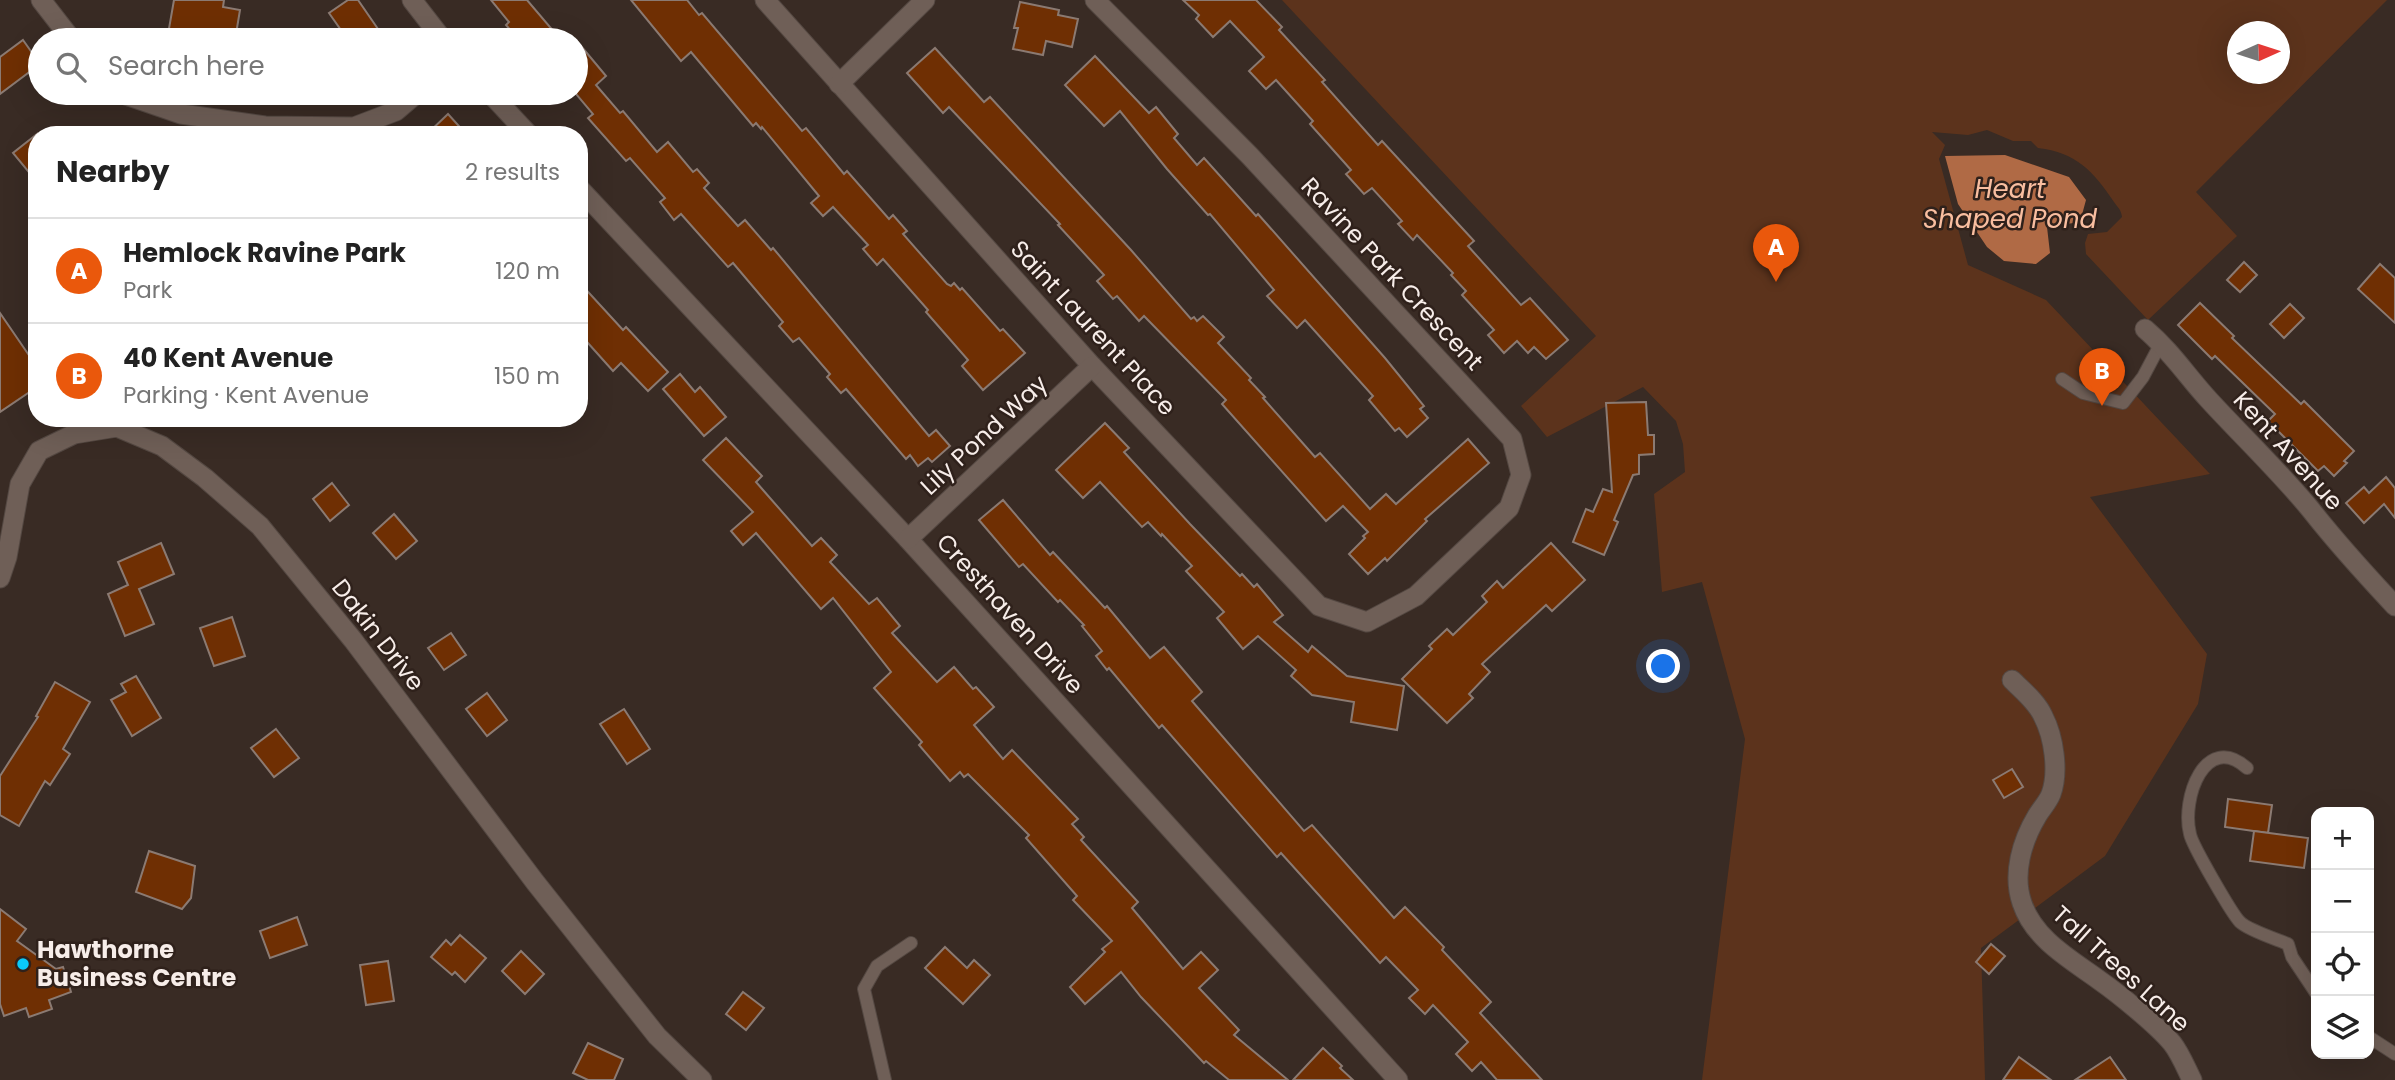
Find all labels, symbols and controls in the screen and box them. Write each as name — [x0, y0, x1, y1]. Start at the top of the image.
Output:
north arrow — [2227, 21, 2290, 84]
search box — [28, 28, 588, 105]
icon: search — [52, 48, 90, 86]
text: Search here — [108, 48, 265, 84]
text: Nearby — [56, 150, 170, 193]
text: 2 results — [465, 156, 560, 188]
street label: Ravine Park Crescent — [1294, 170, 1491, 377]
water label: Heart Shaped Pond — [1923, 171, 2098, 237]
pin: A — [1753, 224, 1799, 282]
street label: Saint Laurent Place — [1003, 233, 1183, 422]
text: Hemlock Ravine Park — [123, 235, 406, 271]
text: A — [71, 255, 87, 287]
text: 120 m — [495, 255, 560, 287]
text: Park — [123, 274, 172, 306]
text: 40 Kent Avenue — [123, 340, 333, 376]
pin: B — [2079, 348, 2125, 406]
text: B — [71, 360, 87, 392]
text: 150 m — [494, 360, 560, 392]
street label: Lily Pond Way — [913, 367, 1055, 502]
text: Parking · Kent Avenue — [123, 379, 369, 411]
street label: Kent Avenue — [2226, 384, 2351, 517]
street label: Cresthaven Drive — [929, 526, 1091, 701]
street label: Dakin Drive — [324, 572, 432, 697]
your location — [1646, 649, 1680, 683]
map controls — [2311, 807, 2374, 1059]
button: + — [2311, 807, 2374, 870]
button: − — [2311, 870, 2374, 933]
street label: Tall Trees Lane — [2045, 898, 2197, 1039]
place label: Hawthorne Business Centre — [37, 933, 237, 994]
button: locate — [2311, 933, 2374, 996]
marker: Hawthorne Business Centre — [15, 956, 31, 972]
button: layers — [2311, 996, 2374, 1059]

